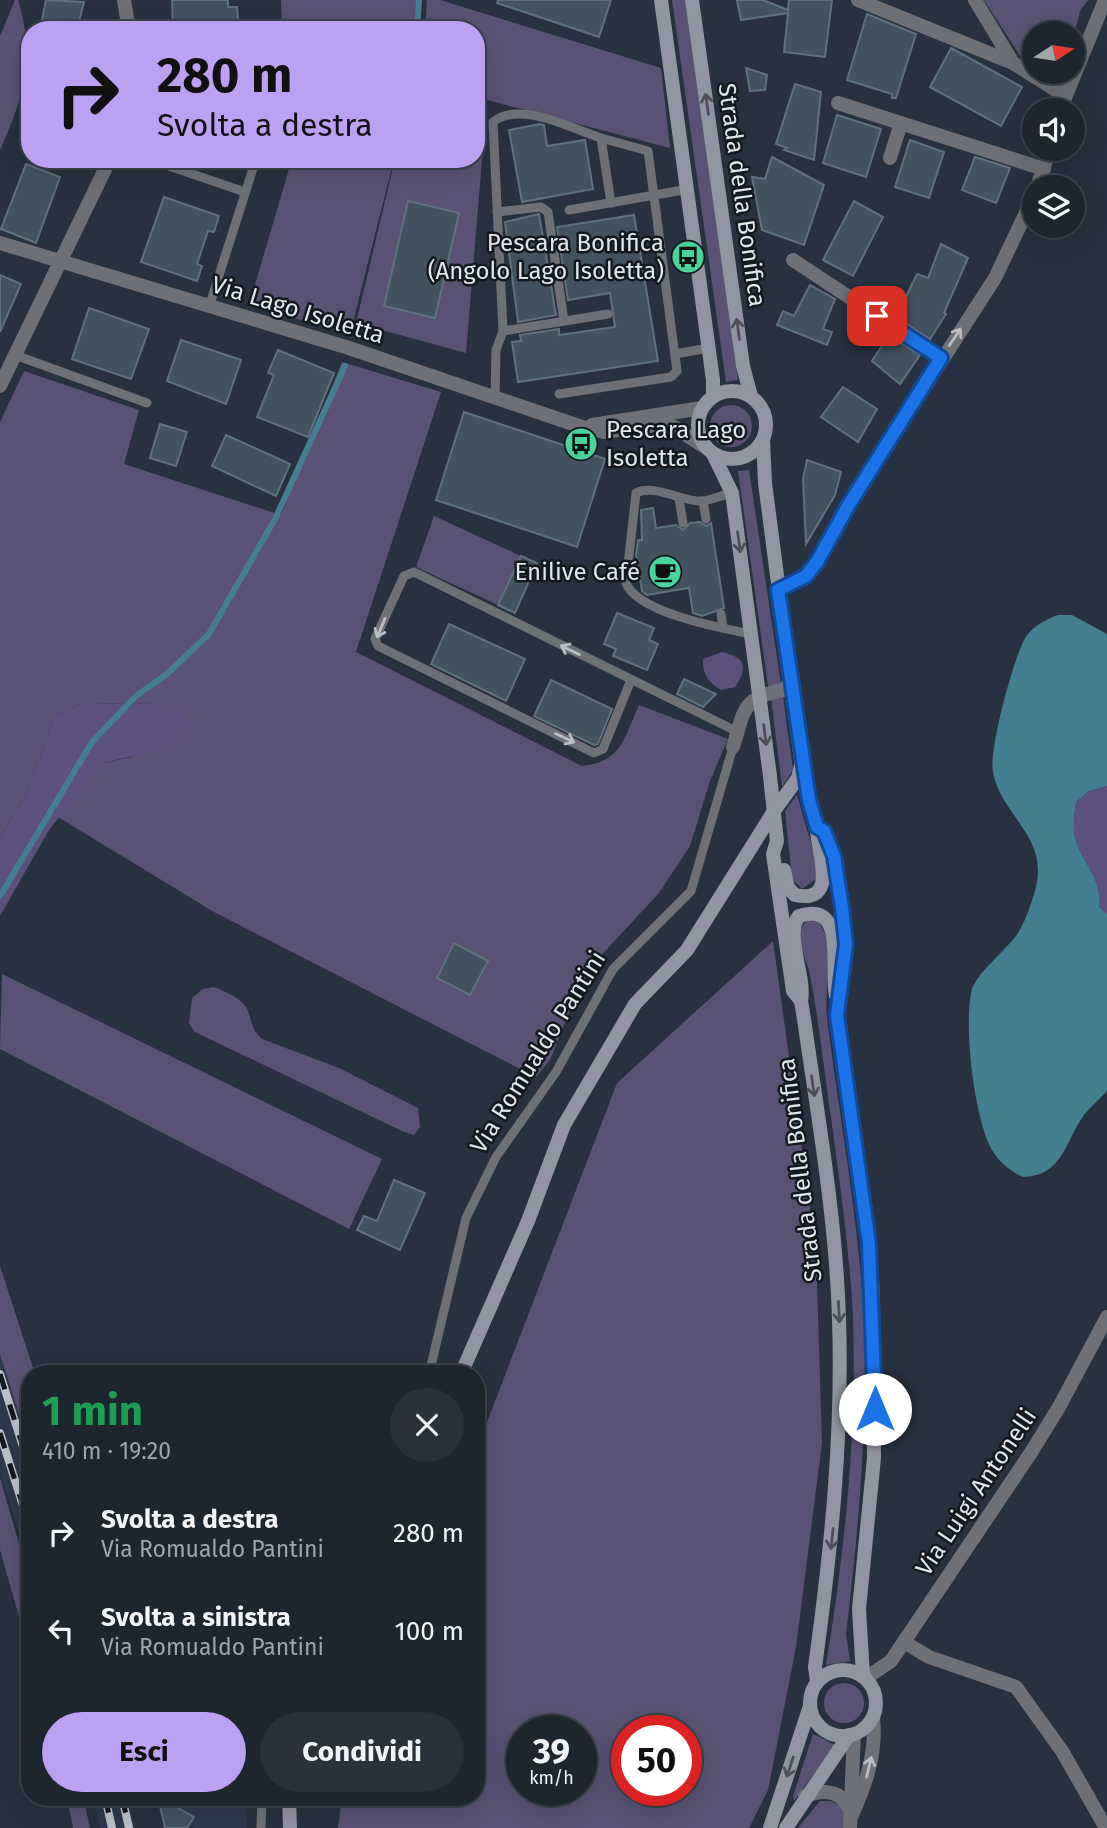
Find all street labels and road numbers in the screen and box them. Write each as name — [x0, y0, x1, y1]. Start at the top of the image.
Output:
street label: Strada della Bonifica — [712, 81, 772, 309]
street label: Via Lago Isoletta — [208, 270, 388, 350]
street label: Via Romualdo Pantini — [464, 946, 612, 1158]
street label: Strada della Bonifica — [772, 1056, 828, 1284]
street label: Via Luigi Antonelli — [910, 1403, 1042, 1581]

